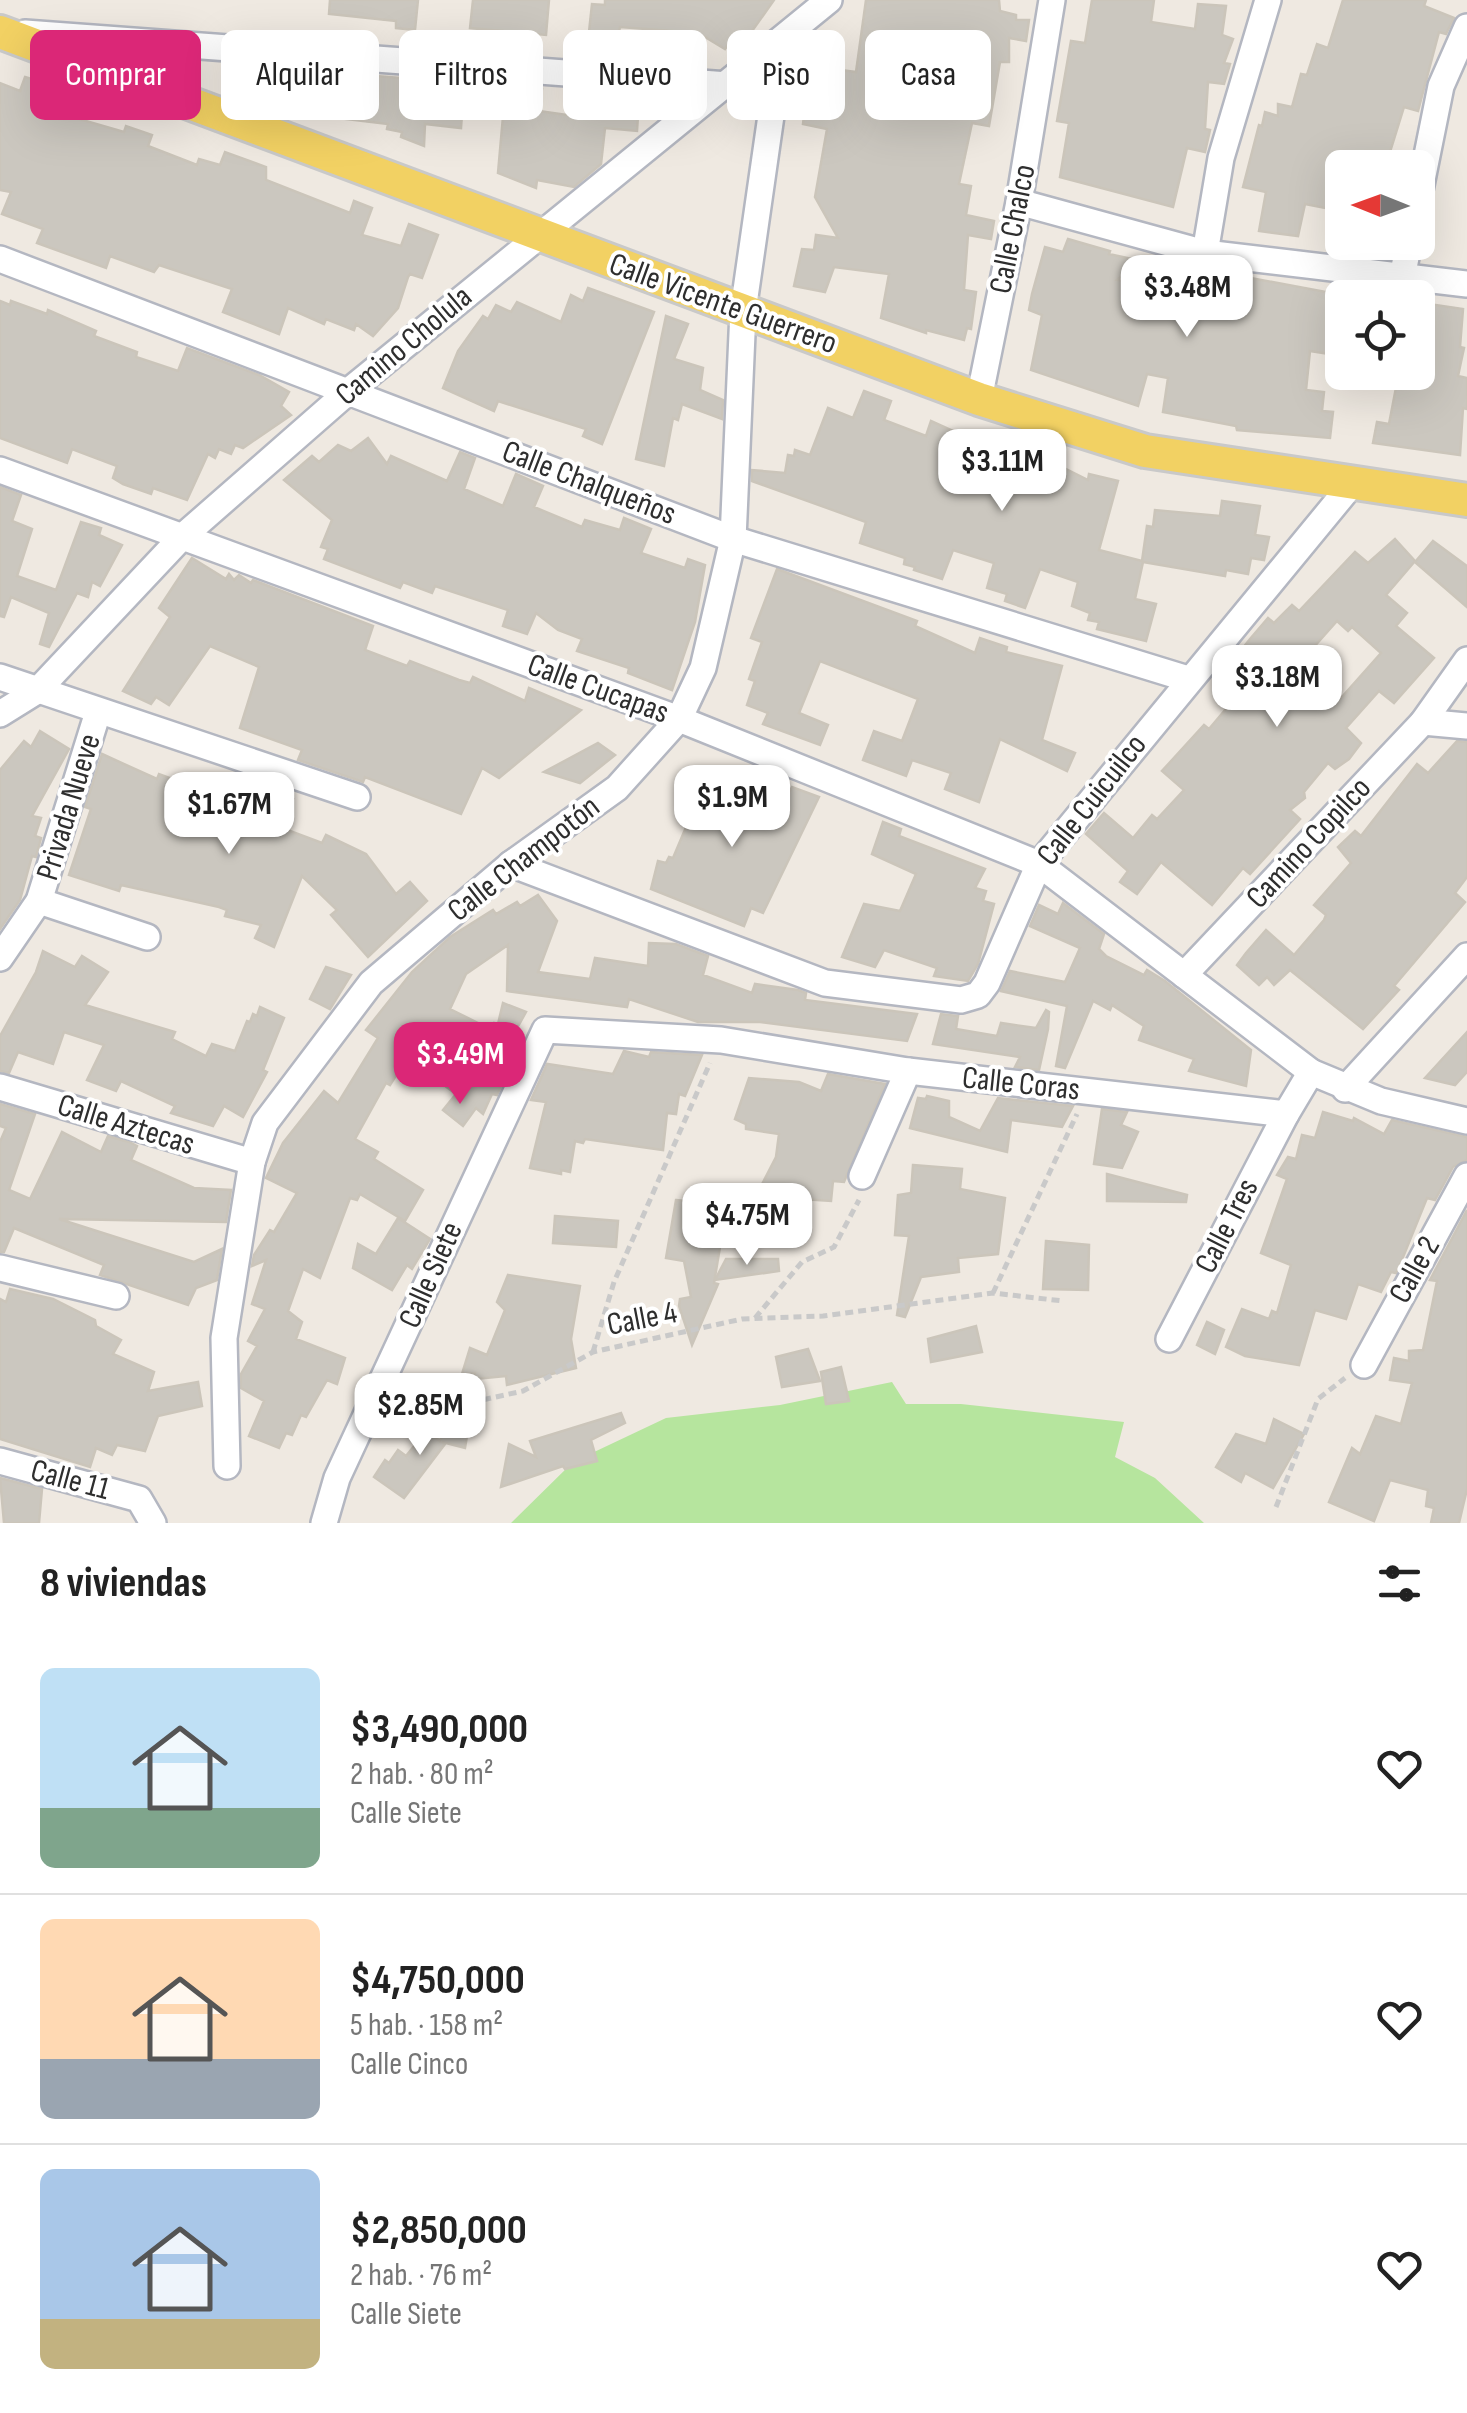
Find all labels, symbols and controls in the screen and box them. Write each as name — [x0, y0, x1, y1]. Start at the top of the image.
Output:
chip: Comprar — [30, 30, 201, 120]
chip: Alquilar — [221, 30, 379, 120]
chip: Filtros — [399, 30, 543, 120]
chip: Nuevo — [563, 30, 707, 120]
chip: Piso — [727, 30, 845, 120]
chip: Casa — [865, 30, 991, 120]
north arrow — [1325, 150, 1435, 260]
map controls — [1325, 150, 1435, 390]
street label: Calle Chalco — [981, 161, 1045, 297]
street label: Calle Vicente Guerrero — [604, 245, 842, 363]
pin: $3.48M — [1106, 255, 1268, 340]
text: $3.48M — [1143, 268, 1231, 307]
street label: Camino Cholula — [328, 278, 480, 414]
button: locate — [1325, 280, 1435, 390]
pin: $3.11M — [921, 429, 1083, 514]
street label: Calle Chalqueños — [497, 432, 681, 534]
text: $3.11M — [960, 442, 1044, 481]
street label: Calle Cucapas — [522, 645, 674, 733]
pin: $3.18M — [1196, 645, 1358, 730]
text: $3.18M — [1234, 658, 1320, 697]
street label: Calle Cuicuilco — [1029, 727, 1155, 873]
street label: Privada Nueve — [28, 729, 110, 885]
pin: $1.9M — [662, 765, 802, 850]
street label: Camino Copilco — [1238, 769, 1380, 917]
pin: $1.67M — [148, 772, 310, 857]
text: $1.9M — [696, 778, 768, 817]
text: $1.67M — [186, 785, 272, 824]
street label: Calle Champotón — [440, 788, 608, 930]
pin: $3.49M — [379, 1022, 541, 1107]
text: $3.49M — [416, 1035, 504, 1074]
street label: Calle Coras — [960, 1058, 1082, 1110]
street label: Calle Aztecas — [53, 1086, 199, 1164]
street label: Calle Tres — [1187, 1172, 1267, 1280]
pin: $4.75M — [666, 1183, 828, 1268]
text: $4.75M — [704, 1196, 790, 1235]
street label: Calle Siete — [390, 1216, 472, 1334]
street label: Calle 2 — [1381, 1230, 1449, 1310]
street label: Calle 4 — [604, 1293, 680, 1345]
pin: $2.85M — [339, 1373, 501, 1458]
text: $2.85M — [377, 1386, 463, 1425]
street label: Calle 11 — [27, 1451, 113, 1509]
icon: filters — [1372, 1556, 1427, 1611]
text: 8 viviendas — [40, 1558, 207, 1609]
text: $3,490,000 — [350, 1704, 528, 1755]
icon: home — [120, 1708, 240, 1828]
icon: heart — [1372, 1741, 1427, 1796]
text: 2 hab. · 80 m² — [350, 1755, 494, 1794]
text: Calle Siete — [350, 1794, 462, 1833]
text: $4,750,000 — [350, 1955, 525, 2006]
icon: home — [120, 1959, 240, 2079]
icon: heart — [1372, 1992, 1427, 2047]
text: 5 hab. · 158 m² — [350, 2006, 503, 2045]
text: Calle Cinco — [350, 2045, 468, 2084]
text: $2,850,000 — [350, 2205, 527, 2256]
icon: home — [120, 2209, 240, 2329]
icon: heart — [1372, 2242, 1427, 2297]
text: 2 hab. · 76 m² — [350, 2256, 492, 2295]
text: Calle Siete — [350, 2295, 462, 2334]

